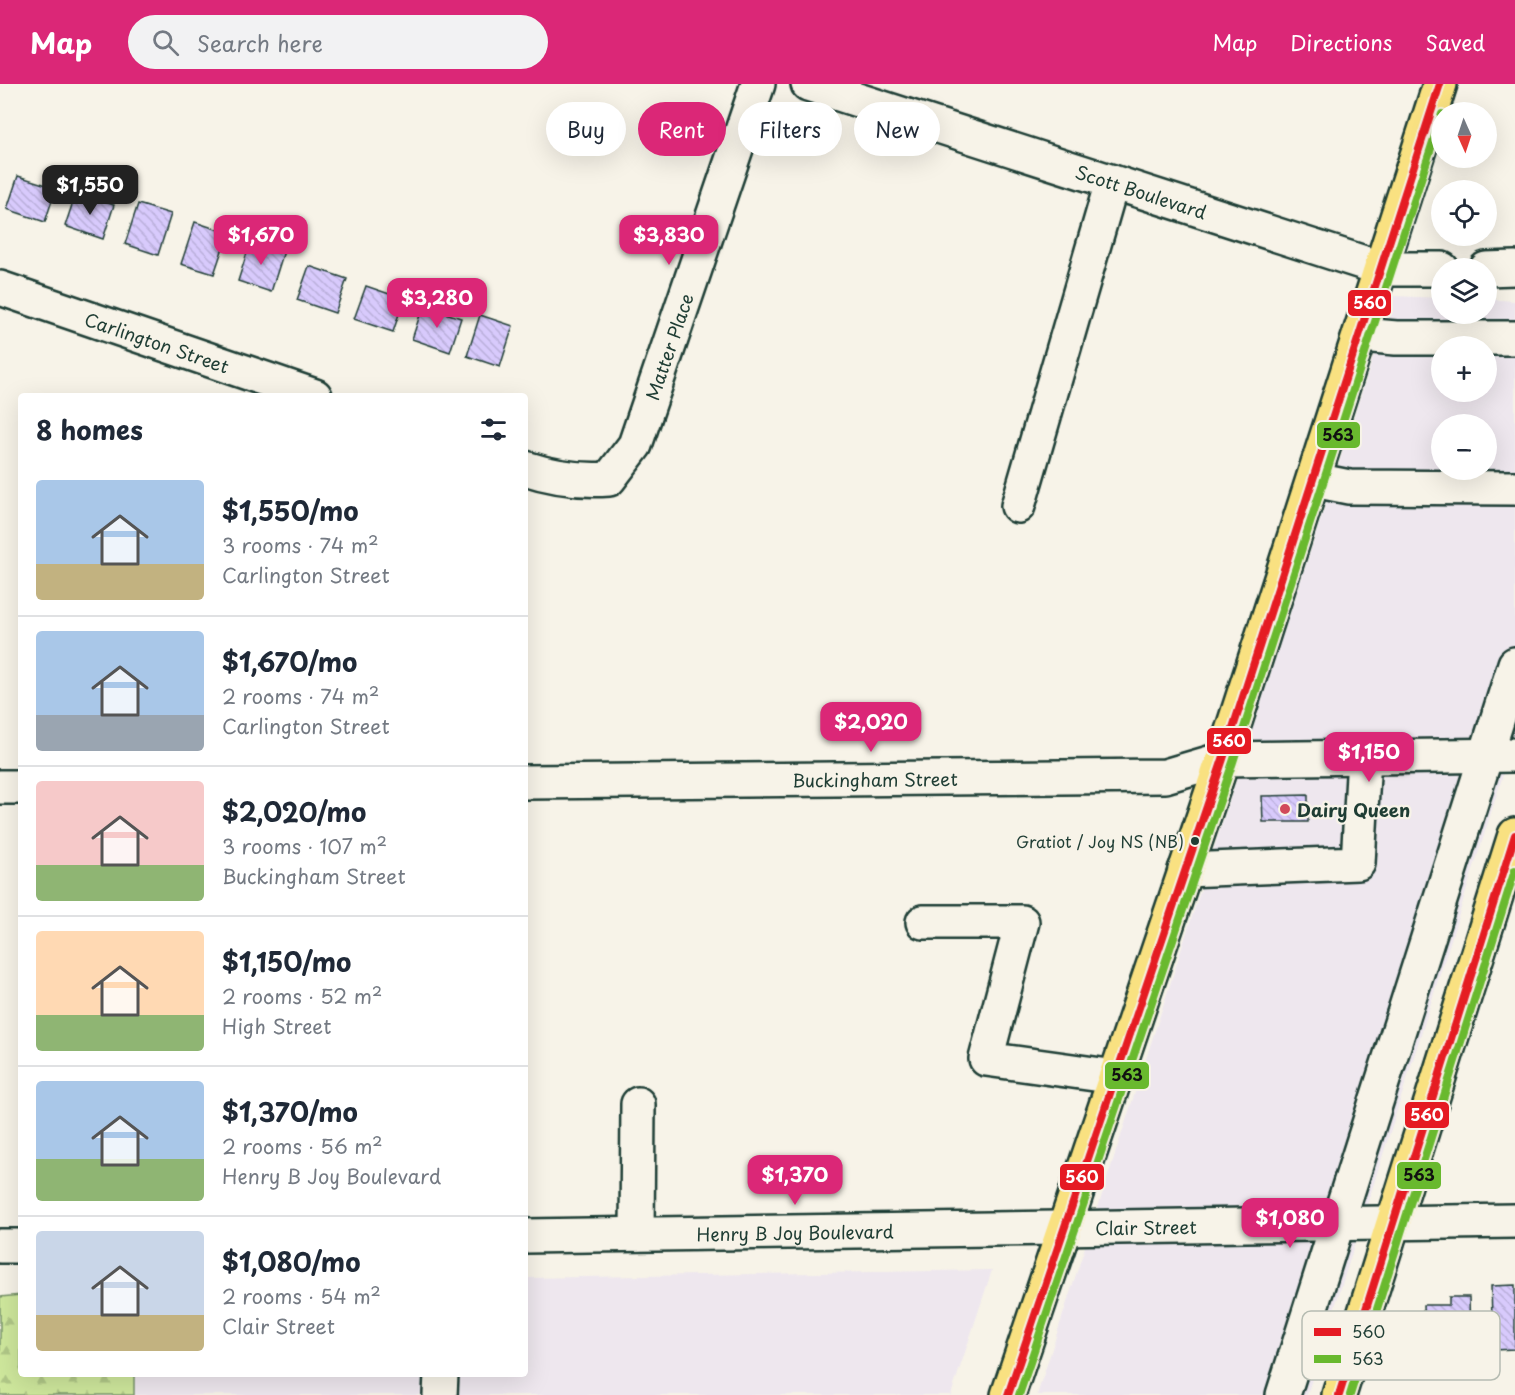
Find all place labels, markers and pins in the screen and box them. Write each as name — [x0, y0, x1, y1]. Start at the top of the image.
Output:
pin: $1,550 — [41, 165, 139, 216]
pin: $1,670 — [212, 215, 310, 266]
pin: $3,830 — [620, 215, 718, 266]
pin: $3,280 — [388, 278, 486, 329]
pin: $2,020 — [822, 702, 920, 753]
pin: $1,150 — [1320, 732, 1418, 783]
place label: Dairy Queen — [1297, 796, 1410, 823]
marker: Dairy Queen — [1278, 802, 1292, 816]
place label: Gratiot / Joy NS (NB) — [1016, 829, 1184, 853]
marker: Gratiot / Joy NS (NB) — [1189, 835, 1201, 847]
pin: $1,370 — [746, 1155, 844, 1206]
pin: $1,080 — [1241, 1198, 1339, 1249]

